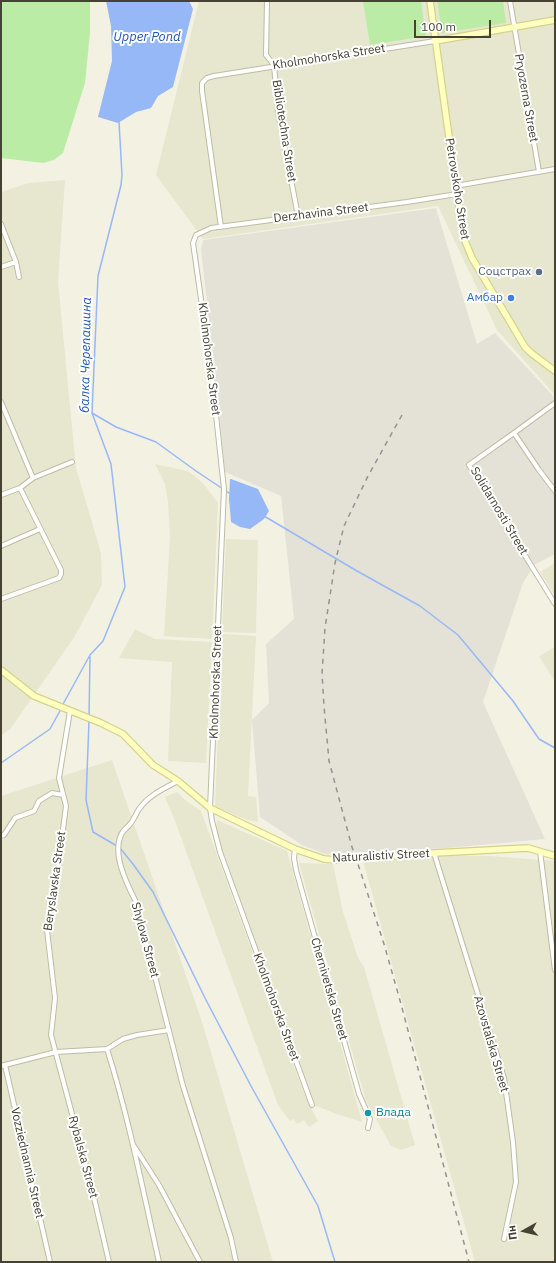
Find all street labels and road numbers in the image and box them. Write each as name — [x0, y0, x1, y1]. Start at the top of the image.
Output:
street label: Kholmohorska Street — [272, 41, 386, 73]
street label: Pryozerna Street — [511, 53, 541, 143]
street label: Bibliotechna Street — [269, 79, 299, 183]
street label: Petrovskoho Street — [442, 137, 472, 241]
street label: Derzhavina Street — [273, 200, 369, 226]
street label: Kholmohorska Street — [195, 302, 223, 416]
street label: Solidarnosti Street — [467, 464, 531, 558]
street label: Kholmohorska Street — [207, 625, 225, 739]
street label: Beryslavska Street — [41, 830, 69, 932]
street label: Naturalistiv Street — [332, 846, 430, 866]
street label: Shylova Street — [128, 901, 162, 979]
street label: Chernivetska Street — [307, 936, 351, 1042]
street label: Kholmohorska Street — [250, 951, 302, 1063]
street label: Azovstalska Street — [470, 994, 512, 1094]
street label: Vozziednannia Street — [7, 1106, 47, 1220]
street label: Rybalska Street — [65, 1114, 101, 1200]

